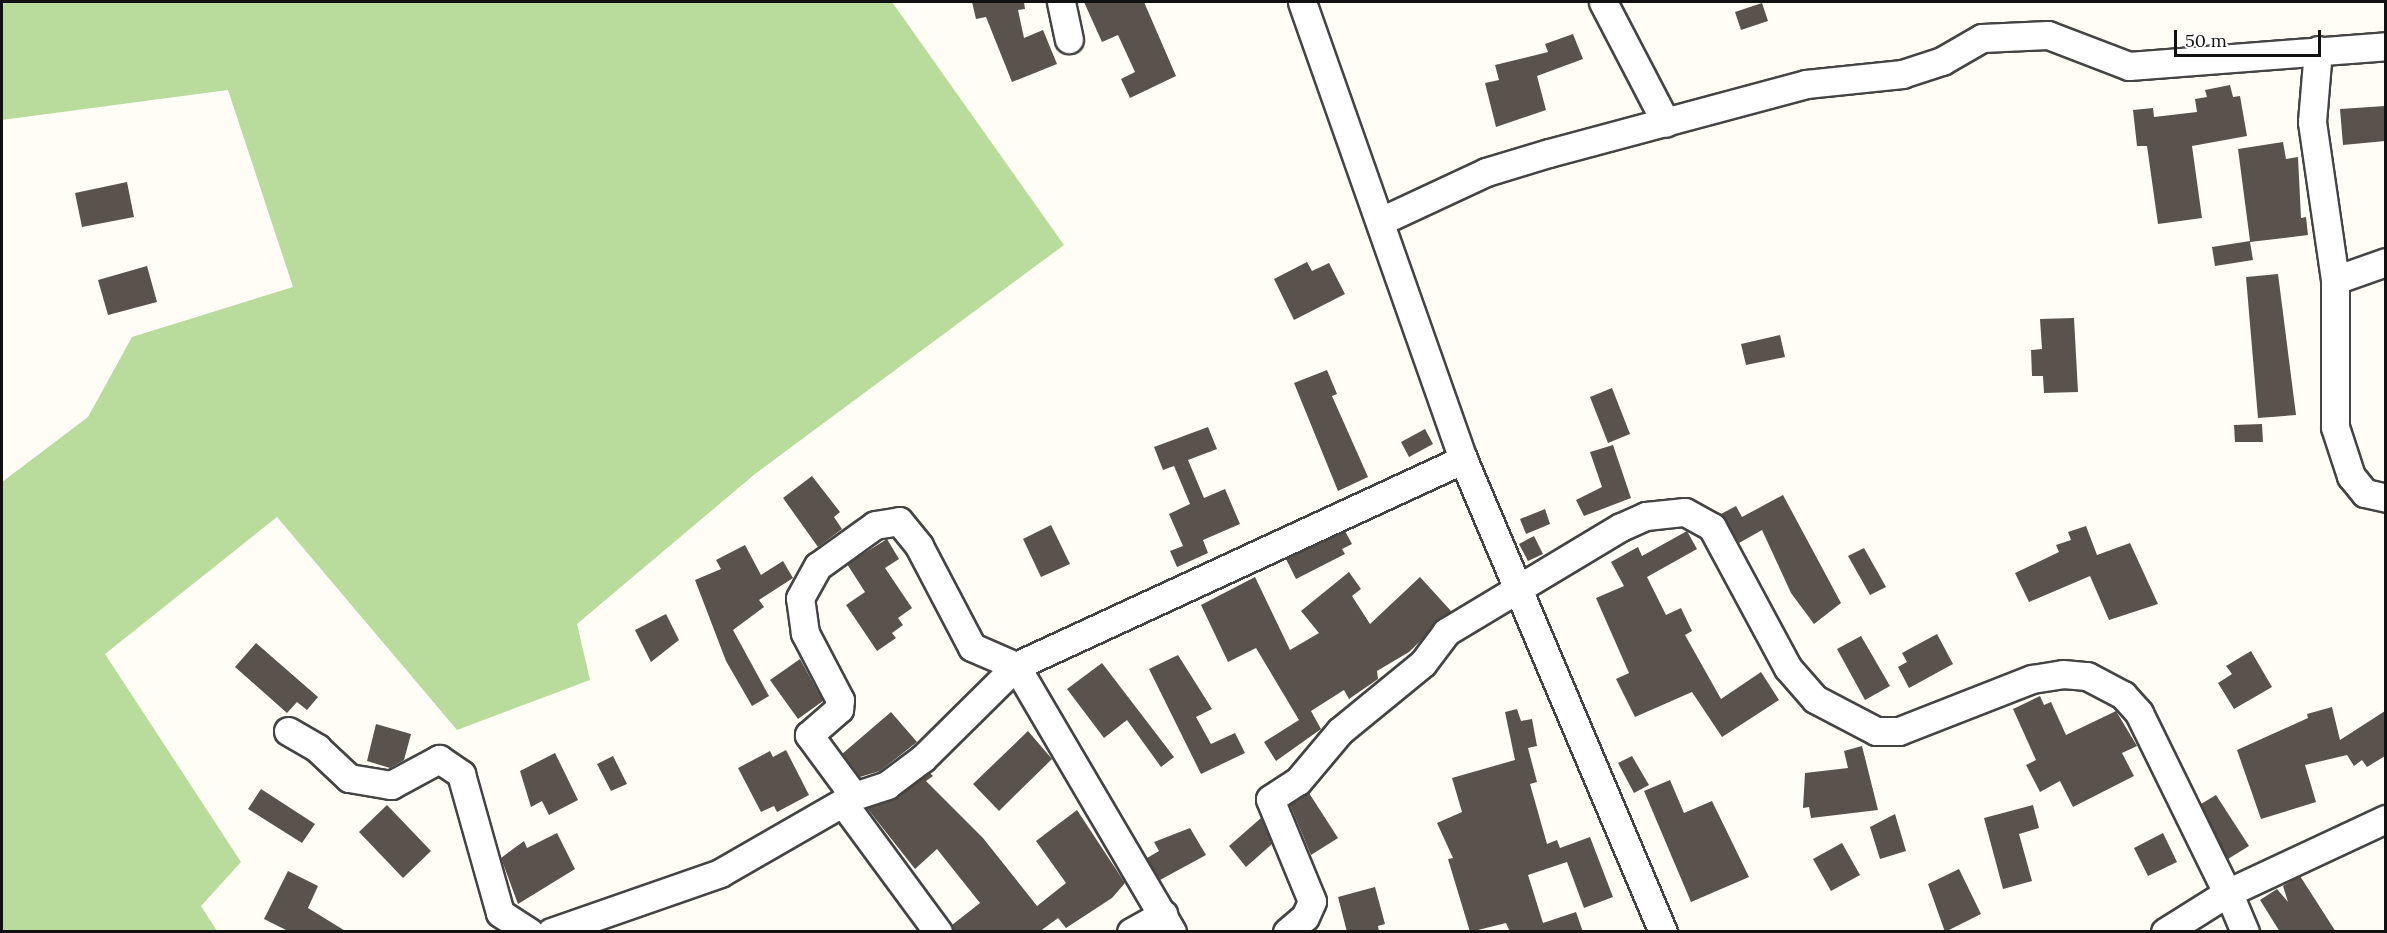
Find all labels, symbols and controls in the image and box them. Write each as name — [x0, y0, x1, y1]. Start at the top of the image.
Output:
scale bar — [2177, 18, 2324, 56]
text: 50 m — [2185, 29, 2227, 52]

